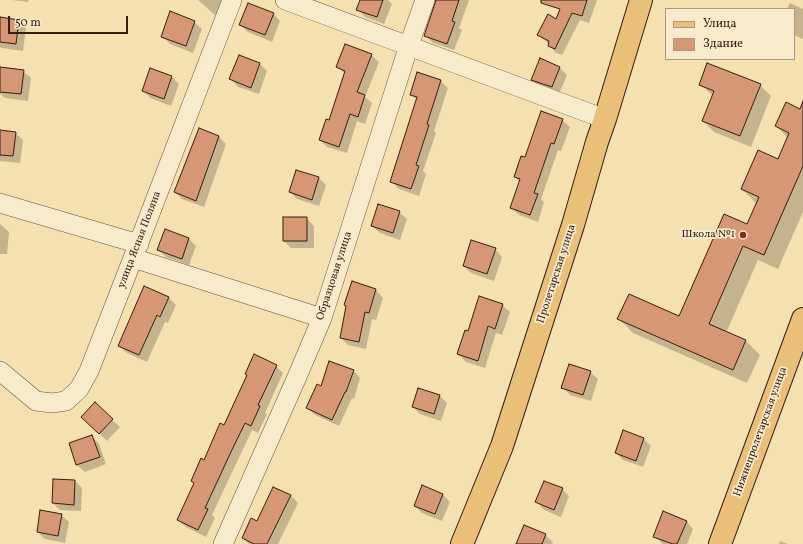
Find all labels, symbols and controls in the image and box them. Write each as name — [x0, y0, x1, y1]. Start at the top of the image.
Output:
scale bar — [10, 8, 130, 34]
legend — [665, 8, 795, 60]
text: 50 m — [15, 15, 41, 31]
text: Улица — [703, 16, 736, 32]
text: Здание — [703, 36, 743, 52]
street label: улица Ясная Поляна — [115, 190, 165, 290]
street label: Пролетарская улица — [535, 223, 579, 325]
place label: Школа №1 — [682, 228, 735, 242]
street label: Образцовая улица — [314, 230, 356, 322]
marker: Школа №1 — [738, 230, 748, 240]
street label: Нижнепролетарская улица — [731, 365, 791, 499]

